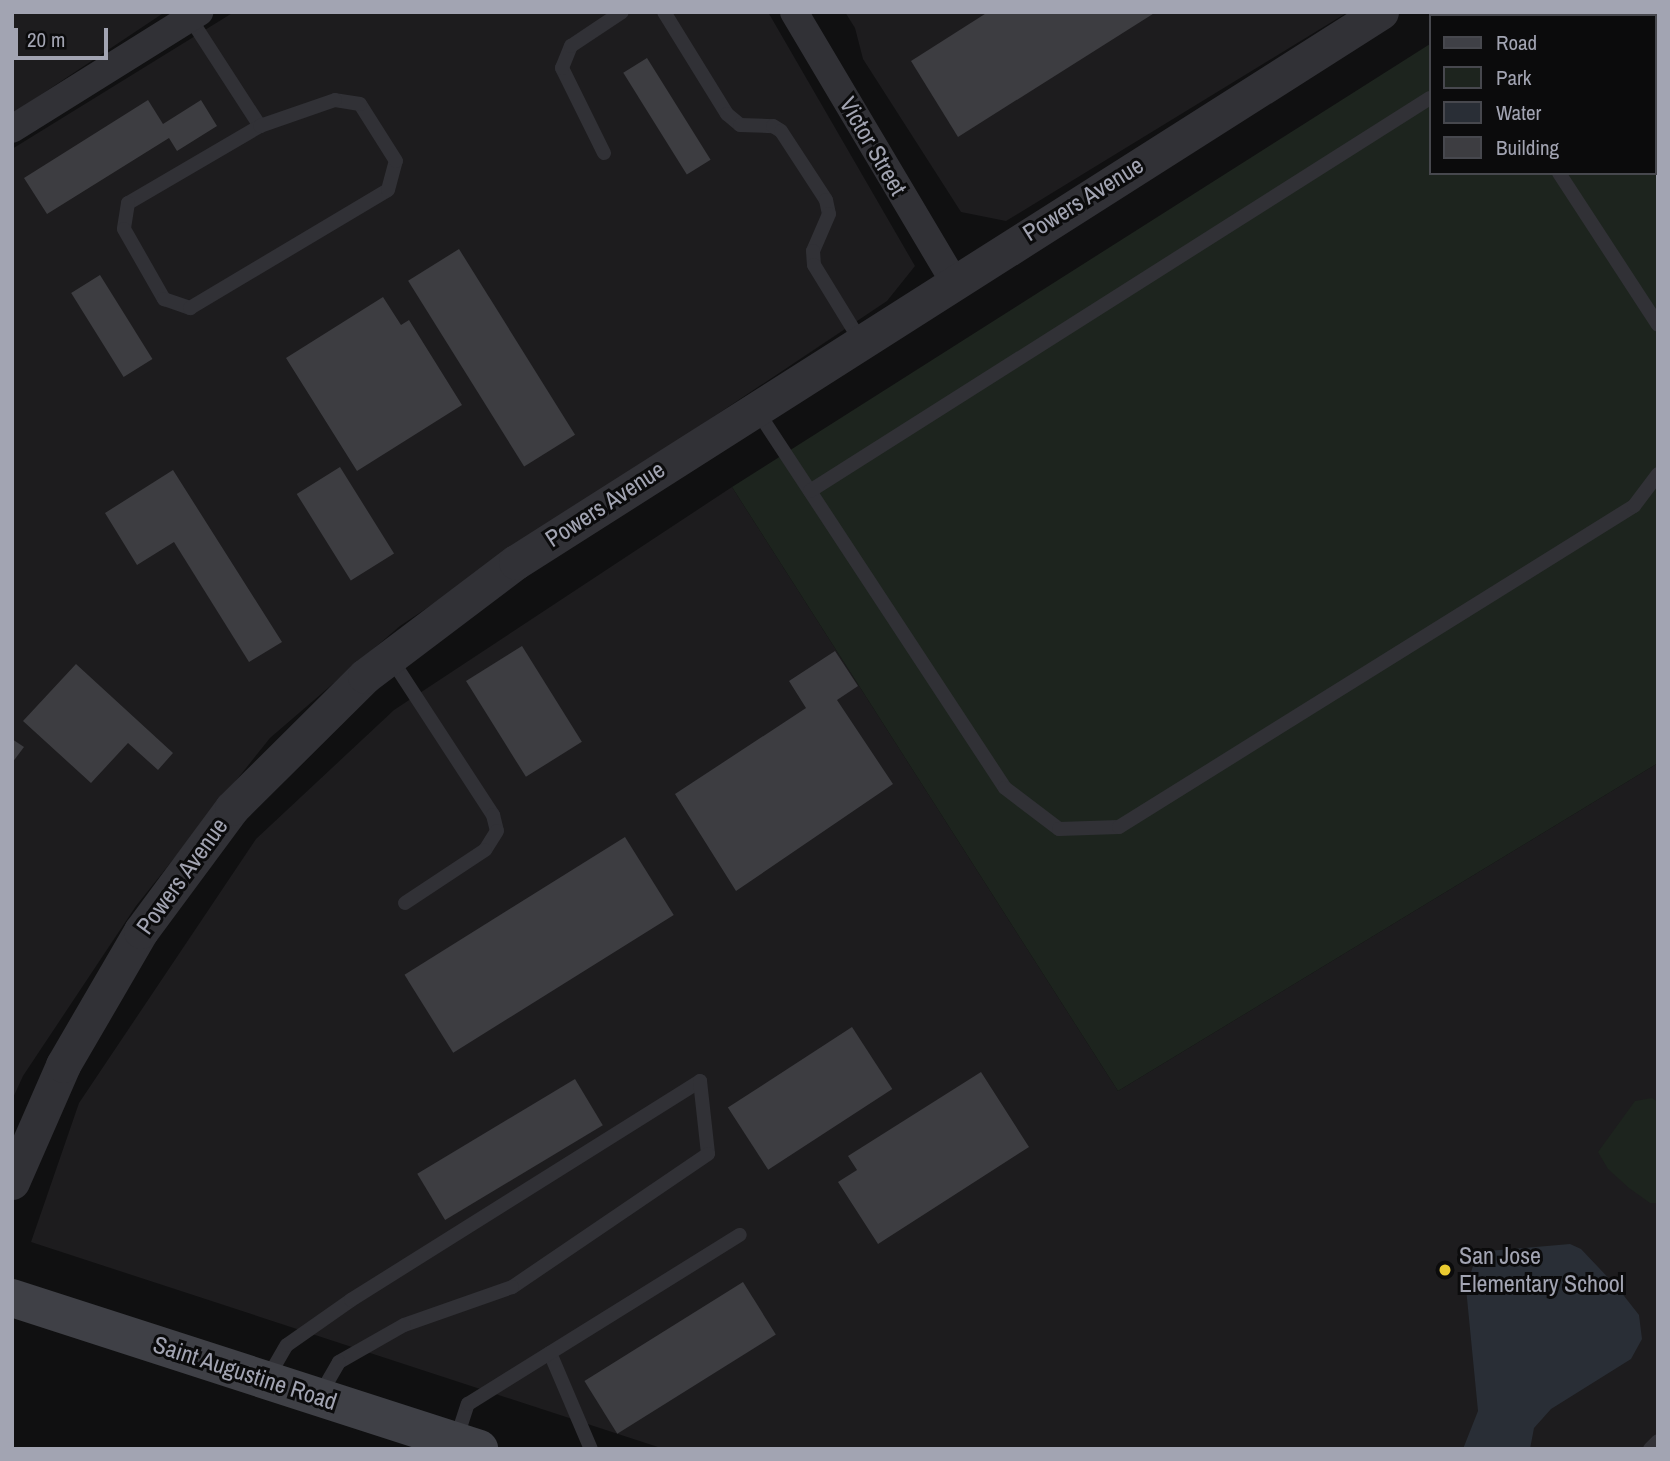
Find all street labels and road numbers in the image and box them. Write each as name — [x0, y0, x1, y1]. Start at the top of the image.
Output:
street label: Victor Street — [833, 92, 913, 200]
street label: Powers Avenue — [1017, 150, 1149, 248]
street label: Powers Avenue — [540, 454, 670, 554]
street label: Powers Avenue — [130, 812, 234, 940]
street label: Saint Augustine Road — [149, 1330, 341, 1416]

